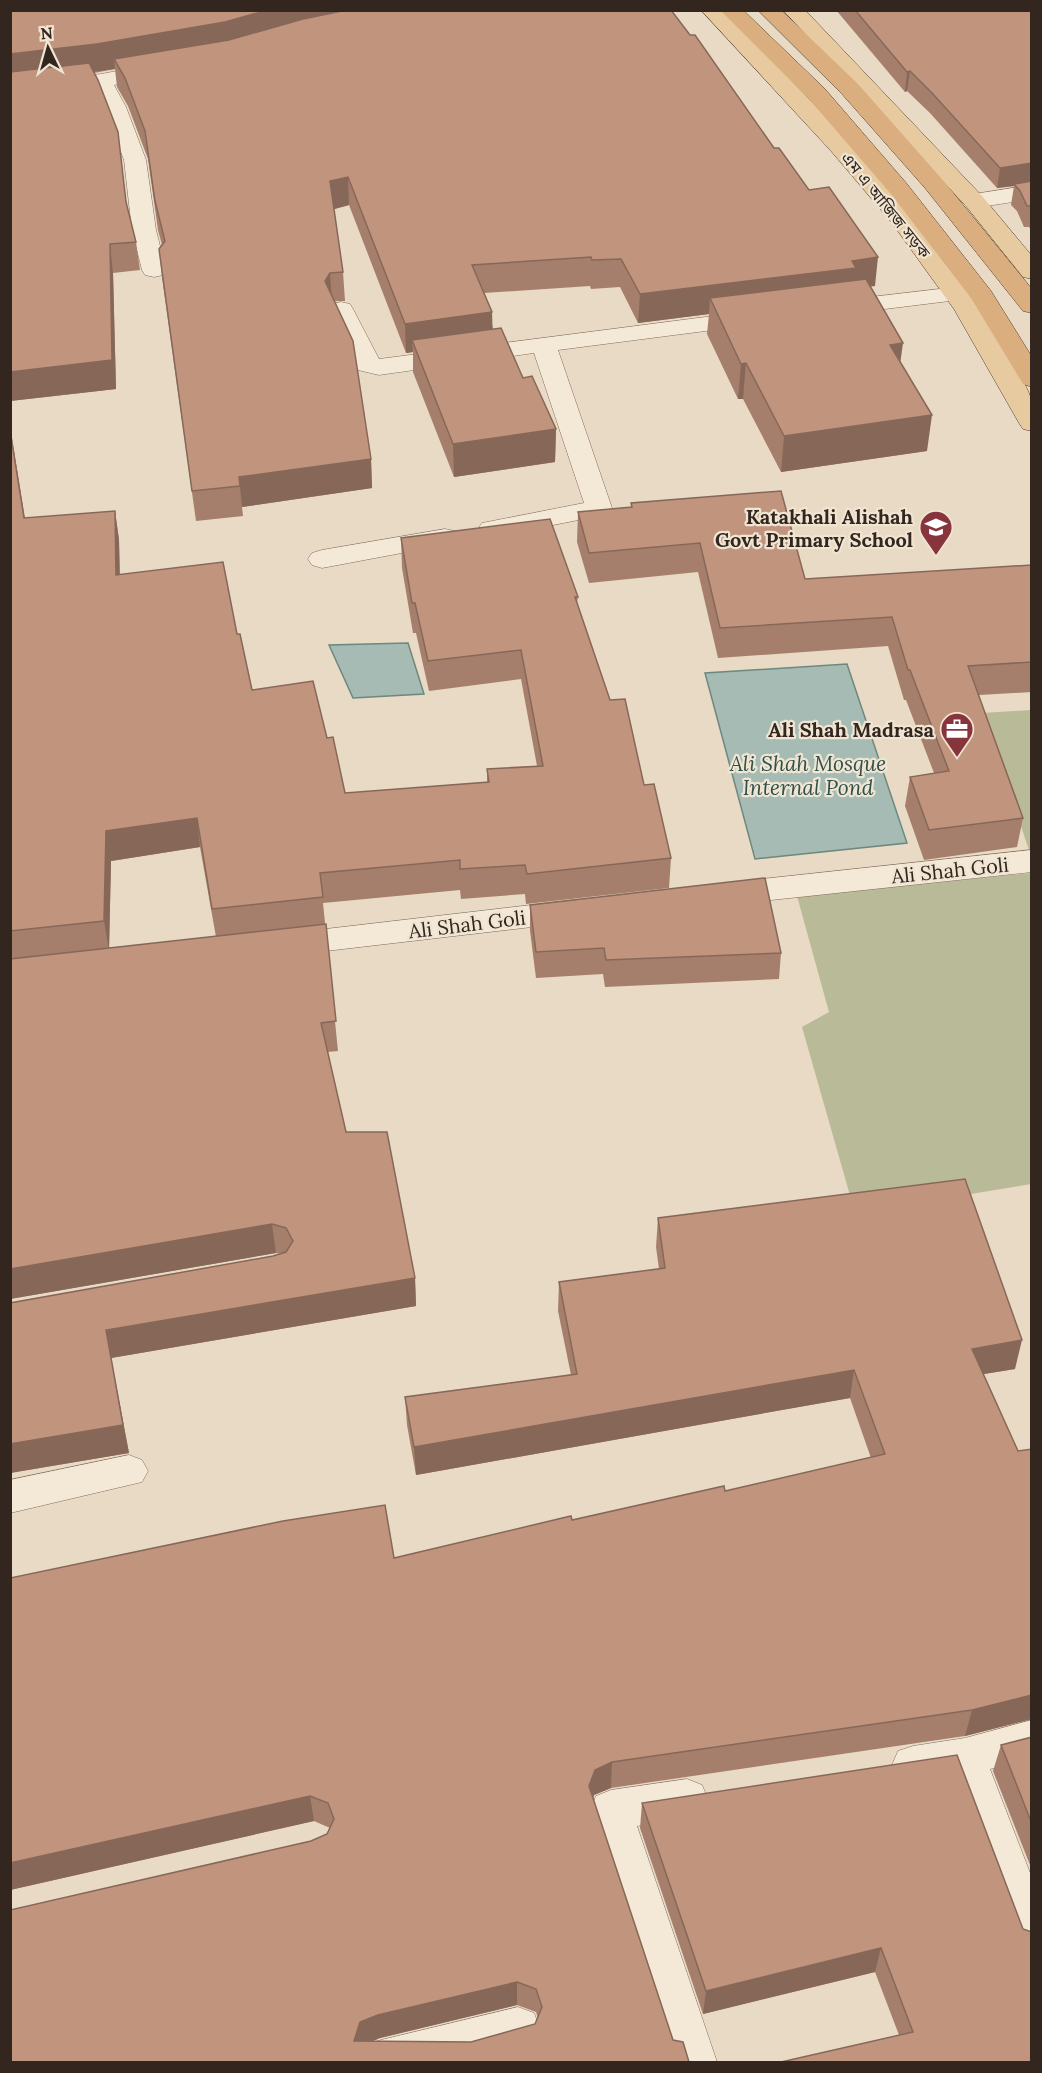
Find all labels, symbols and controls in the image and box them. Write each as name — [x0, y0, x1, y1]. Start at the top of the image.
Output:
north arrow — [18, 18, 78, 78]
text: N — [40, 23, 54, 44]
street label: এম এ আজিজ সড়ক — [837, 148, 936, 263]
place label: Katakhali Alishah Govt Primary School — [715, 504, 914, 552]
school or university icon: Katakhali Alishah Govt Primary School — [918, 509, 954, 556]
office icon: Ali Shah Madrasa — [939, 711, 975, 758]
place label: Ali Shah Madrasa — [768, 717, 935, 742]
water label: Ali Shah Mosque Internal Pond — [729, 750, 886, 801]
street label: Ali Shah Goli — [889, 851, 1010, 889]
street label: Ali Shah Goli — [406, 904, 527, 944]

